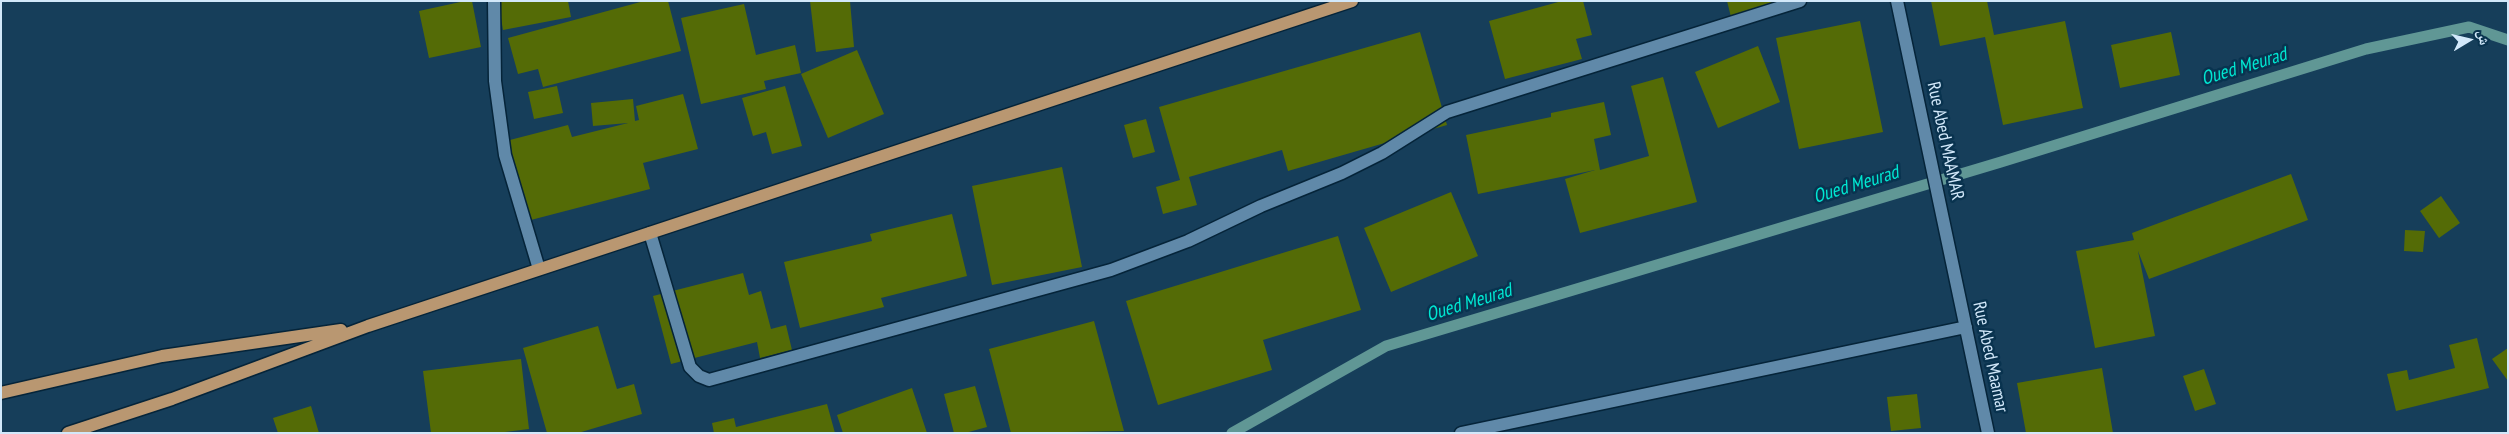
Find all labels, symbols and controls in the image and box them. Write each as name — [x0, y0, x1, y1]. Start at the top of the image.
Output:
north arrow — [2444, 15, 2494, 65]
text: ش — [2474, 29, 2494, 46]
water label: Oued Meurad — [2199, 43, 2289, 91]
street label: Rue Abed MAAMAR — [1922, 80, 1968, 202]
water label: Oued Meurad — [1811, 161, 1901, 209]
water label: Oued Meurad — [1424, 279, 1514, 327]
street label: Rue Abed Maamar — [1968, 300, 2012, 414]

